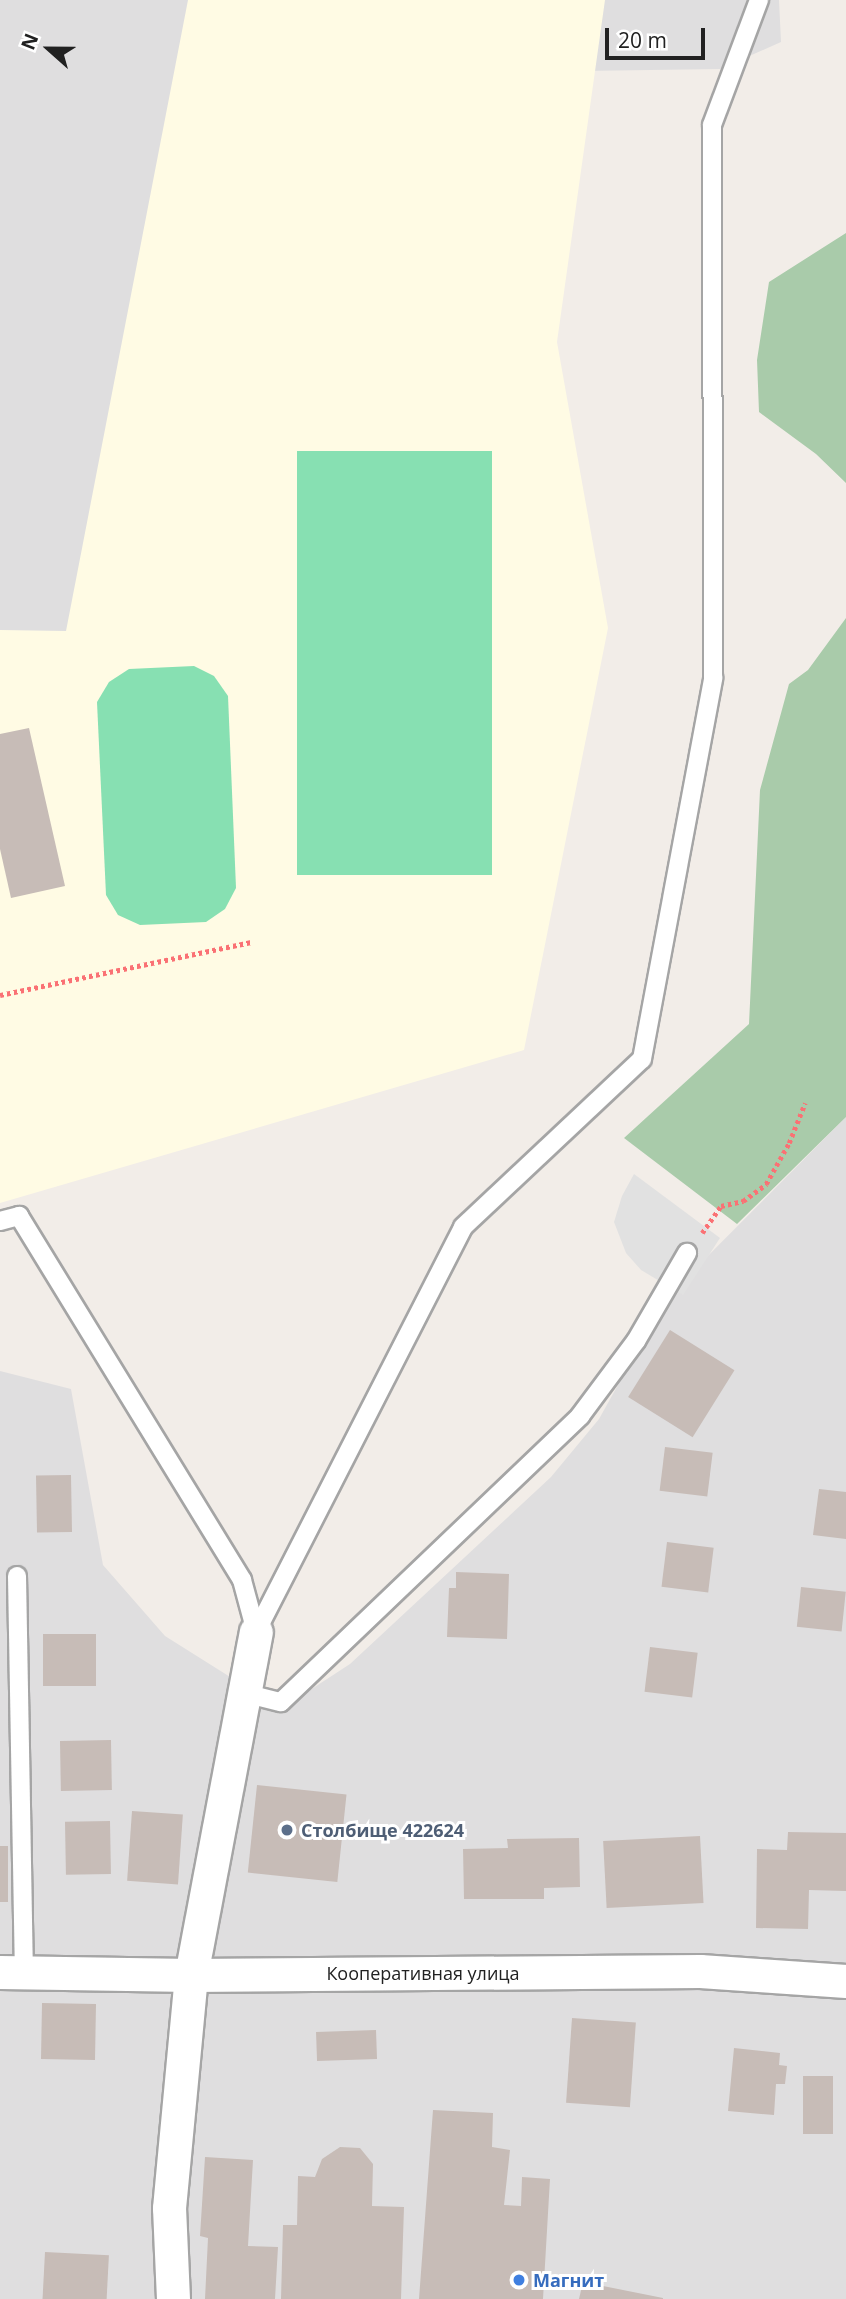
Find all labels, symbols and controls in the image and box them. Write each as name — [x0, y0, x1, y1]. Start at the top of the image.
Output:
north arrow — [14, 14, 84, 84]
scale bar — [608, 14, 708, 58]
text: 20 m — [618, 26, 667, 54]
text: N — [14, 30, 44, 53]
place label: Столбище 422624 — [301, 1819, 464, 1841]
marker: Столбище 422624 — [279, 1822, 295, 1838]
street label: Кооперативная улица — [326, 1962, 520, 1984]
place label: Магнит — [533, 2269, 604, 2291]
marker: Магнит — [511, 2272, 527, 2288]

